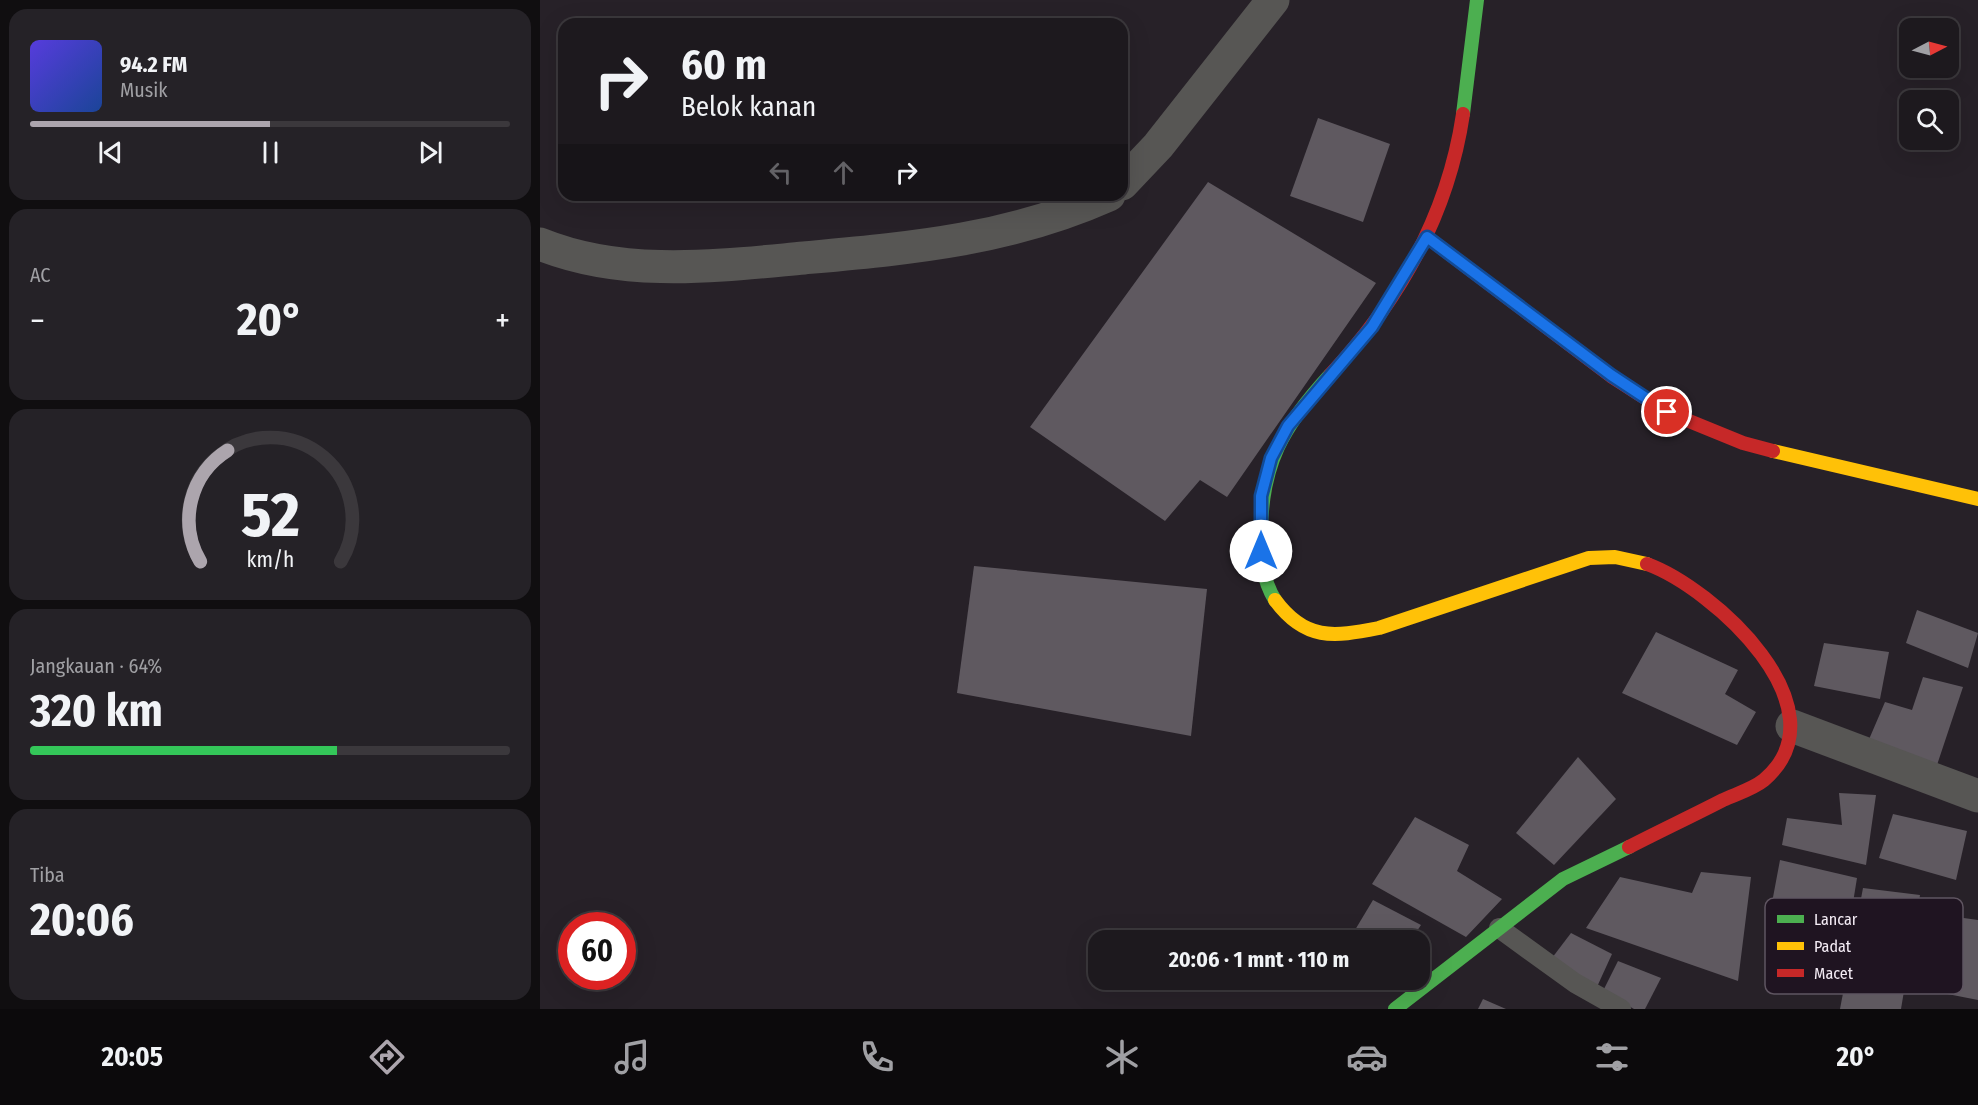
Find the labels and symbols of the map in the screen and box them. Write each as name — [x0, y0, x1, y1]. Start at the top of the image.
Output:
north arrow — [1899, 18, 1959, 78]
pin — [1641, 386, 1692, 437]
position arrow — [1229, 519, 1293, 583]
legend — [1765, 898, 1963, 994]
text: Lancar — [1814, 910, 1858, 929]
speed limit sign: 60 — [558, 912, 636, 990]
text: Padat — [1814, 937, 1852, 956]
text: Macet — [1814, 964, 1854, 983]

